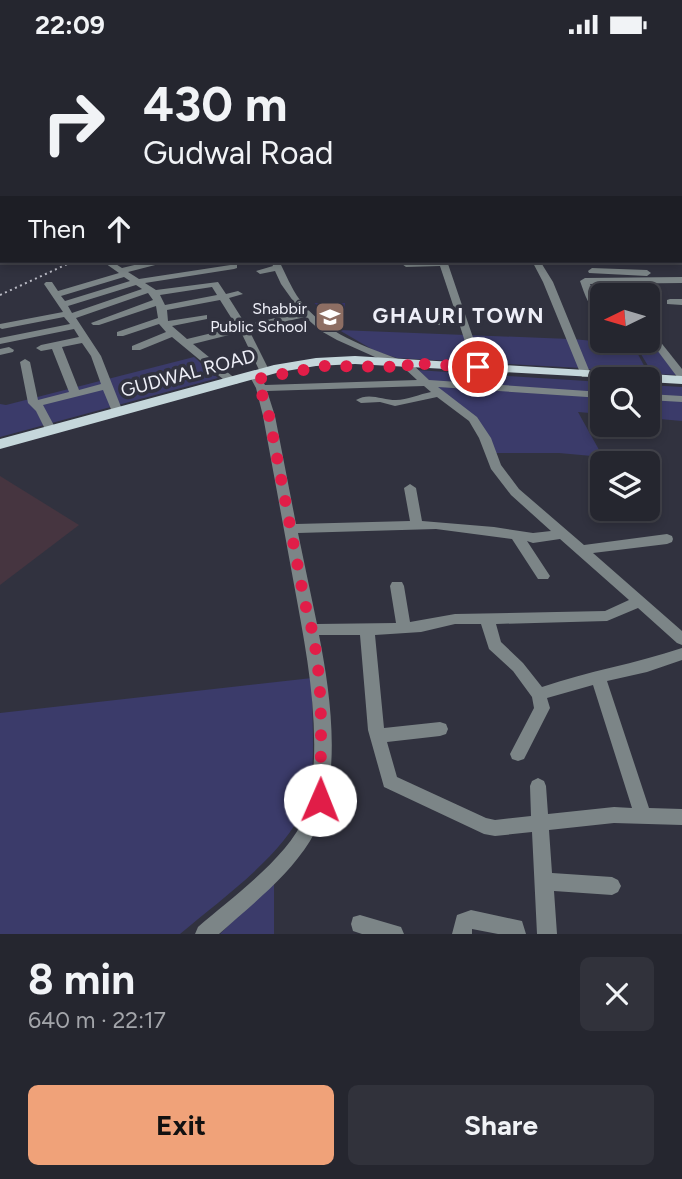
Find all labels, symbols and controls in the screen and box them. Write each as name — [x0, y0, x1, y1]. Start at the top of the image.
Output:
text: 22:09 — [35, 9, 105, 41]
text: 430 m — [143, 74, 287, 133]
icon: right — [28, 77, 119, 168]
text: Gudwal Road — [143, 134, 334, 172]
icon: ahead — [100, 210, 138, 248]
text: Then — [28, 213, 86, 245]
north arrow — [590, 283, 660, 353]
map controls — [590, 283, 660, 521]
place label: Shabbir Public School — [210, 299, 308, 336]
school or university icon: Shabbir Public School — [313, 300, 347, 334]
district label: GHAURI TOWN — [372, 303, 546, 328]
pin — [448, 337, 508, 397]
street label: GUDWAL ROAD — [118, 344, 258, 402]
icon: arrive — [459, 348, 497, 386]
button: search — [590, 367, 660, 437]
button: layers — [590, 451, 660, 521]
position arrow — [283, 763, 357, 837]
text: 8 min — [28, 954, 135, 1005]
button: close — [580, 957, 654, 1031]
text: 640 m · 22:17 — [28, 1006, 166, 1034]
button: Exit — [28, 1085, 334, 1165]
button: Share — [348, 1085, 654, 1165]

